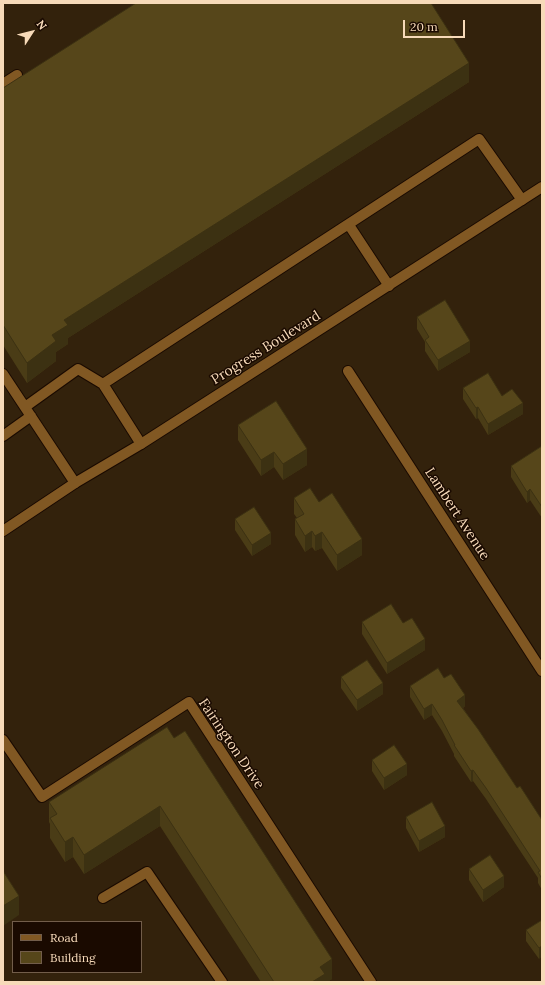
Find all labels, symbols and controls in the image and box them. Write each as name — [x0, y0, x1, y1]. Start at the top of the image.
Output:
north arrow — [12, 12, 52, 52]
scale bar — [405, 12, 467, 38]
text: N — [34, 17, 50, 32]
text: 20 m — [410, 19, 438, 34]
street label: Progress Boulevard — [208, 308, 324, 388]
street label: Lambert Avenue — [421, 465, 493, 563]
street label: Fairington Drive — [195, 696, 267, 792]
legend — [12, 921, 142, 973]
text: Road — [50, 930, 78, 945]
text: Building — [50, 950, 96, 965]

